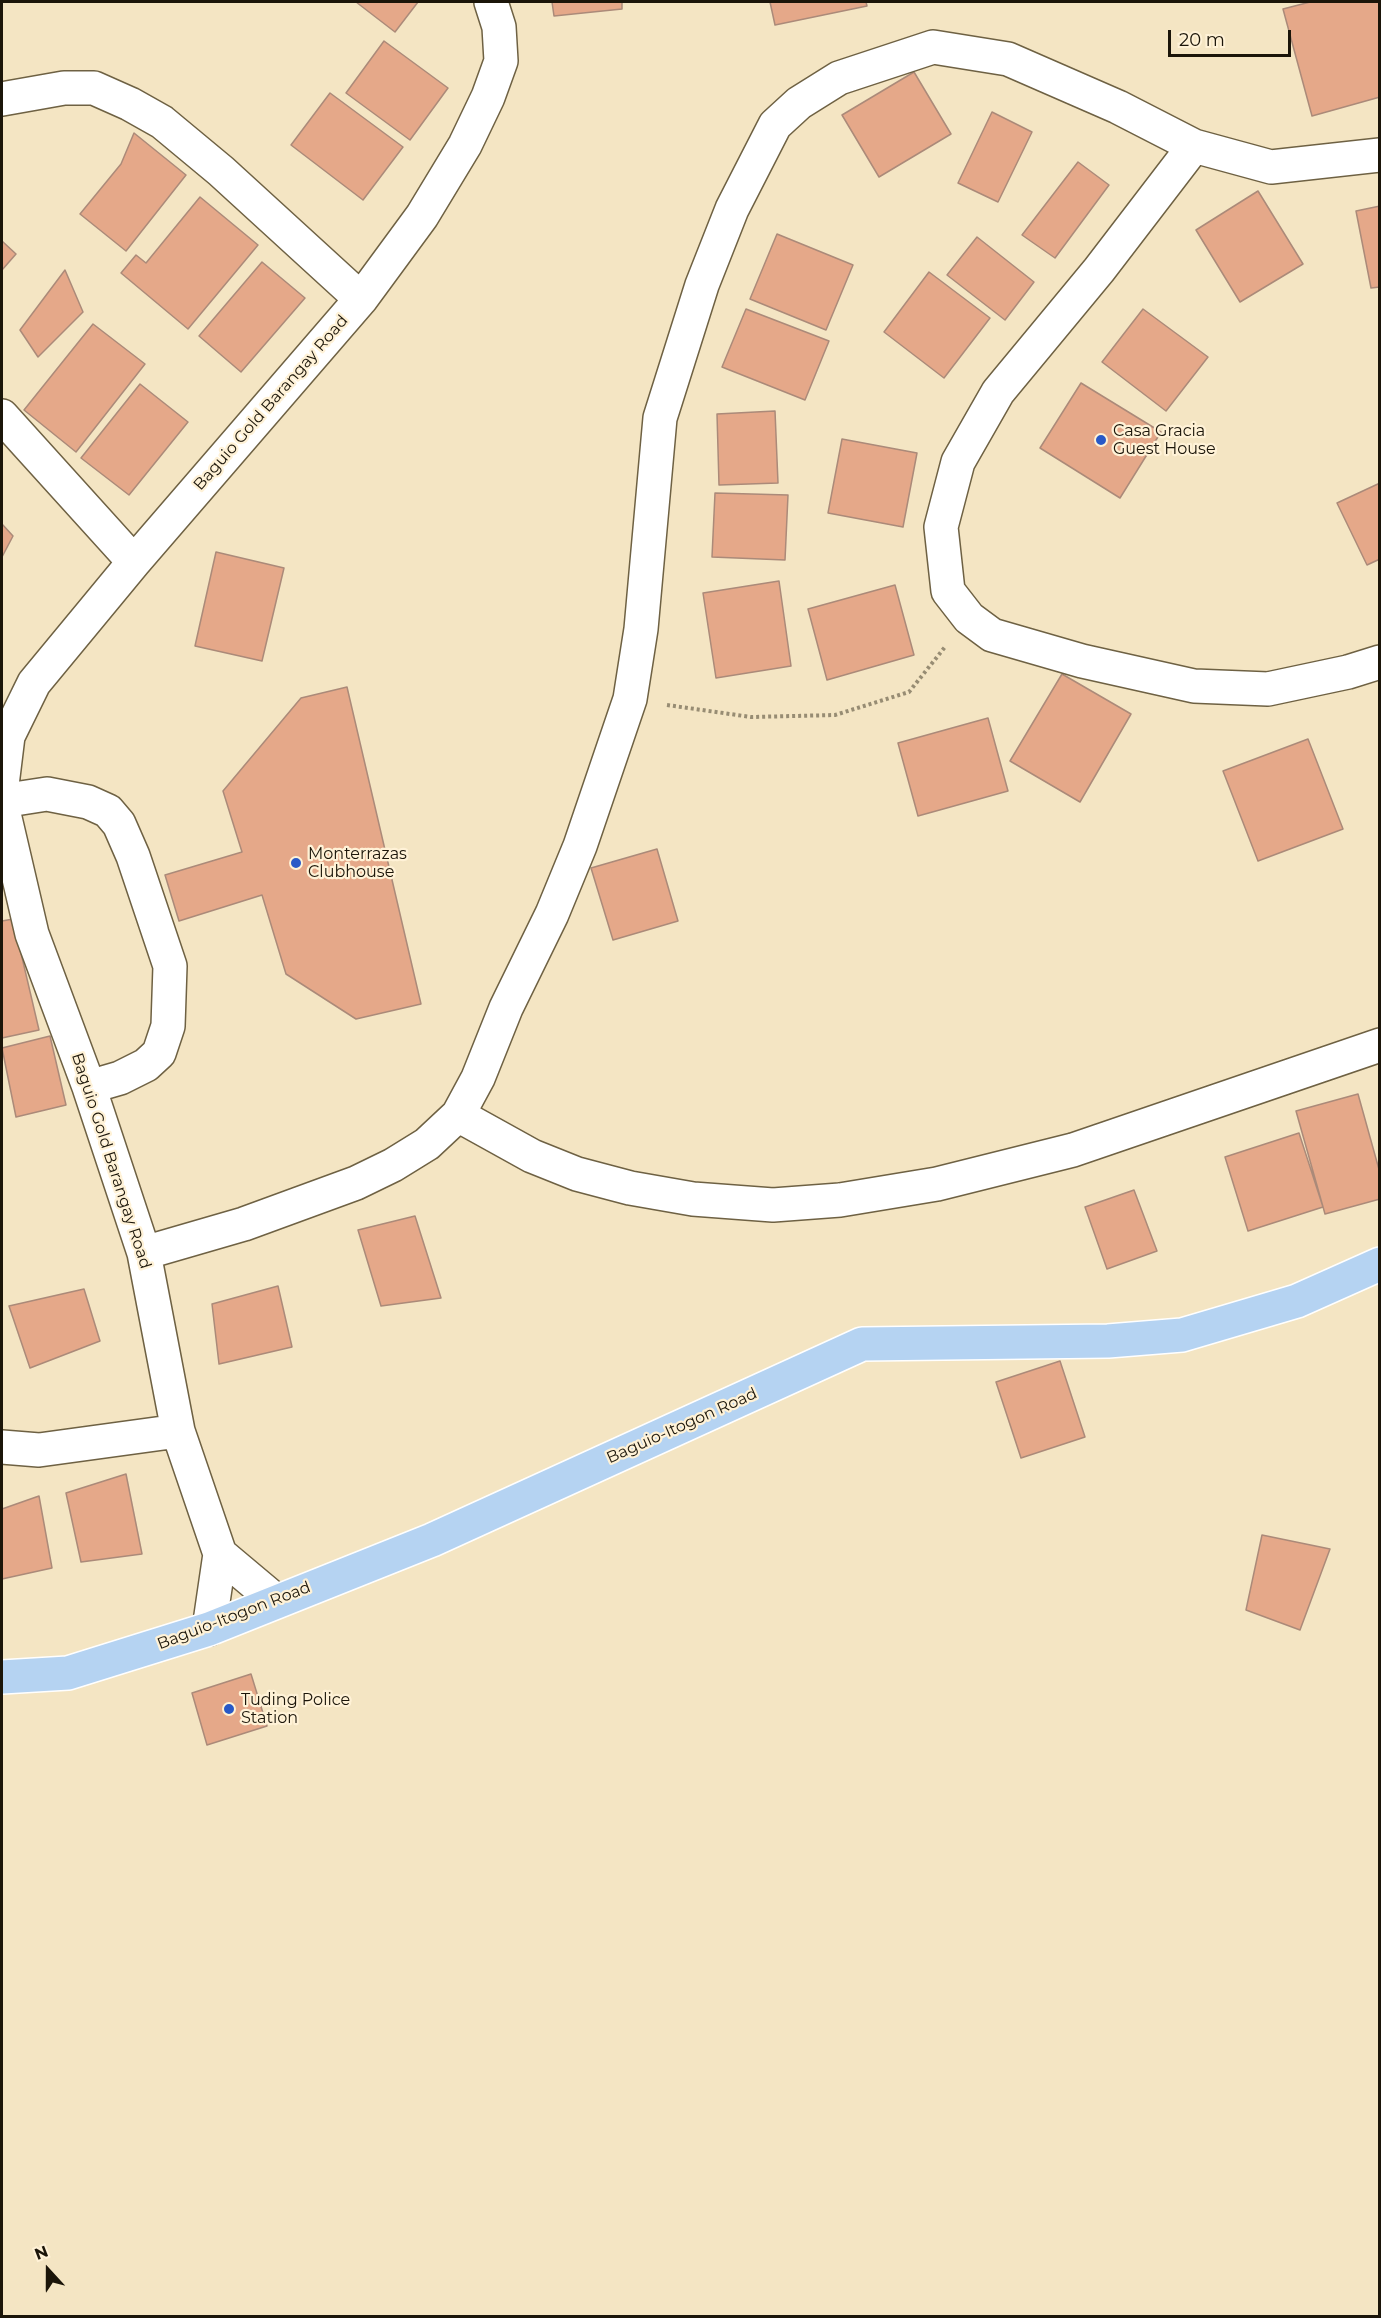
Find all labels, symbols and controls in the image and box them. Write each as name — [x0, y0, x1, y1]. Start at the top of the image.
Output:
scale bar — [1171, 18, 1294, 56]
text: 20 m — [1179, 29, 1225, 51]
street label: Baguio Gold Barangay Road — [190, 311, 352, 495]
place label: Casa Gracia Guest House — [1113, 421, 1216, 459]
marker: Casa Gracia Guest House — [1094, 433, 1108, 447]
place label: Monterrazas Clubhouse — [308, 844, 407, 882]
marker: Monterrazas Clubhouse — [289, 856, 303, 870]
street label: Baguio Gold Barangay Road — [67, 1051, 155, 1271]
street label: Baguio-Itogon Road — [604, 1384, 760, 1468]
street label: Baguio-Itogon Road — [155, 1578, 313, 1654]
place label: Tuding Police Station — [241, 1690, 350, 1728]
marker: Tuding Police Station — [222, 1702, 236, 1716]
north arrow — [18, 2240, 78, 2300]
text: N — [32, 2242, 51, 2264]

